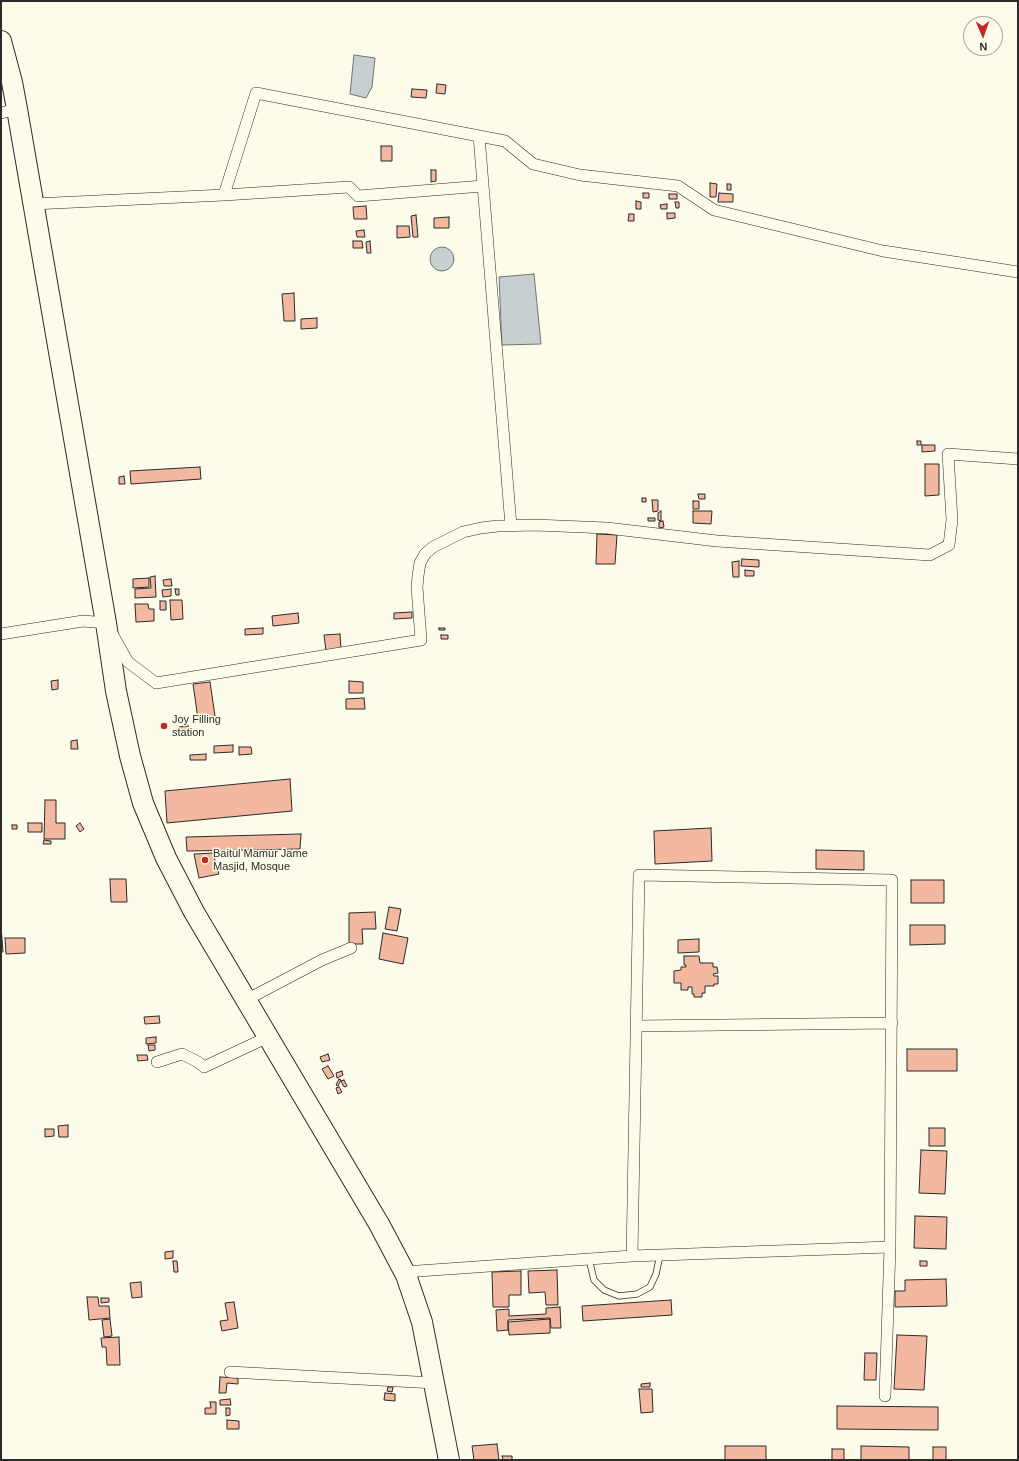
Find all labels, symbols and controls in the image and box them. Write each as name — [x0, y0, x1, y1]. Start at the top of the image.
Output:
north arrow — [963, 16, 1003, 56]
text: N — [979, 41, 988, 53]
place label: Joy Filling station — [172, 713, 221, 739]
marker: Joy Filling station — [159, 721, 169, 731]
place label: Baitul Mamur Jame Masjid, Mosque — [213, 847, 308, 873]
marker: Baitul Mamur Jame Masjid, Mosque — [200, 855, 210, 865]

